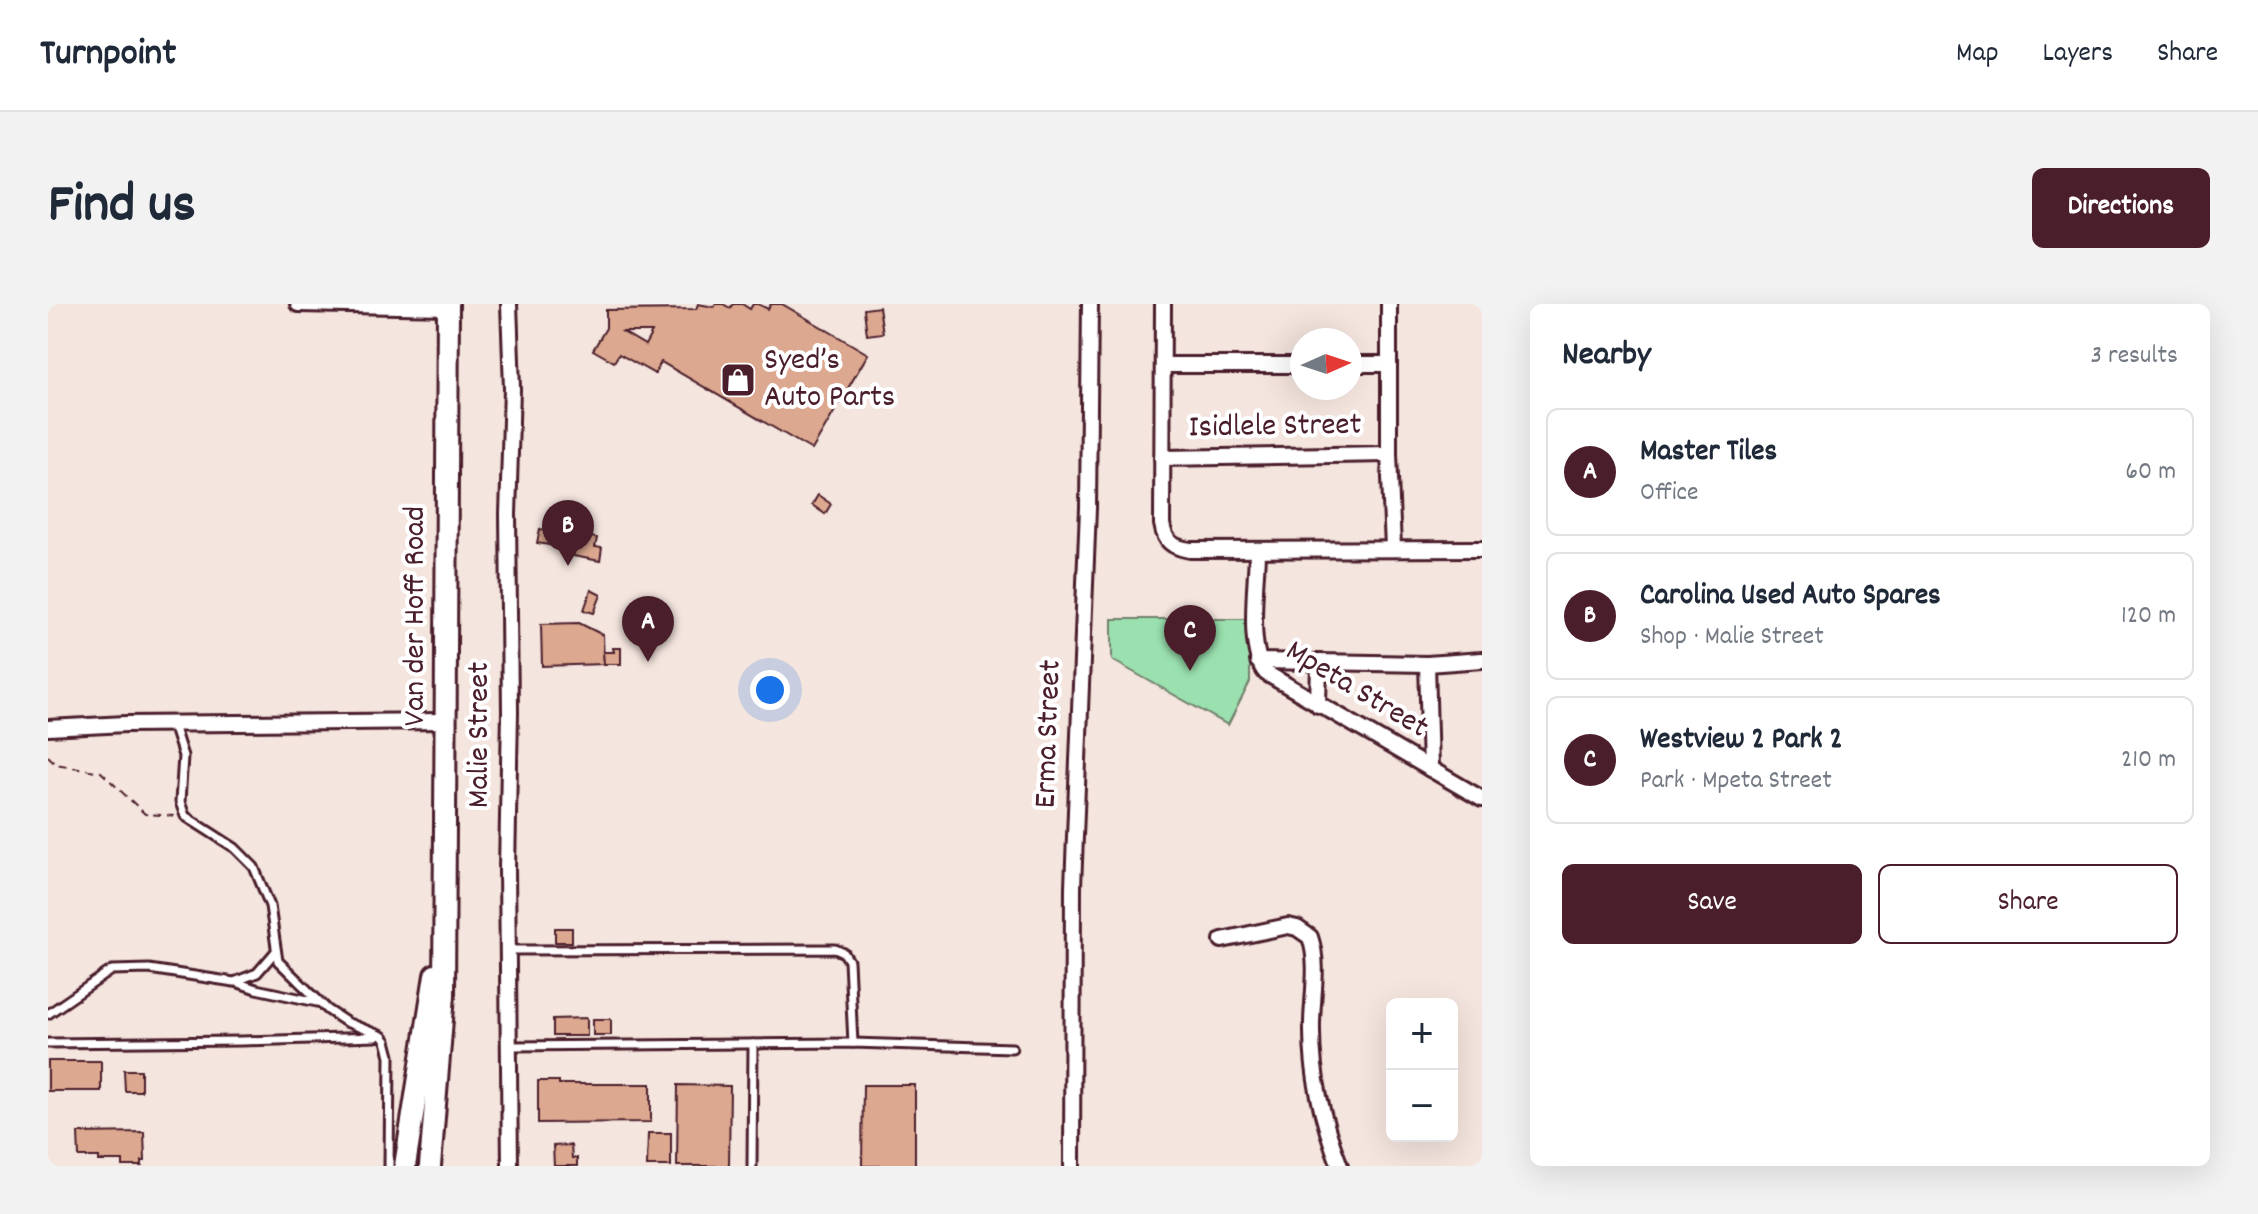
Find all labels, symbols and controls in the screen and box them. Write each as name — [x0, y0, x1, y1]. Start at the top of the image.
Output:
text: Turnpoint — [40, 28, 176, 83]
text: Map — [1956, 35, 1999, 75]
text: Layers — [2043, 35, 2113, 75]
text: Share — [2157, 35, 2218, 75]
text: Find us — [48, 168, 196, 248]
button: Directions — [2032, 168, 2210, 248]
north arrow — [1290, 328, 1362, 400]
text: Nearby — [1562, 332, 1651, 381]
text: 3 results — [2091, 338, 2178, 375]
place label: Syed’s Auto Parts — [764, 339, 895, 422]
shop icon: Syed’s Auto Parts — [719, 361, 757, 399]
street label: Isidlele Street — [1188, 403, 1362, 453]
text: Master Tiles — [1640, 432, 1777, 475]
text: A — [1583, 454, 1597, 491]
text: 60 m — [2125, 454, 2176, 491]
text: Office — [1640, 475, 1698, 512]
pin: B — [542, 500, 594, 566]
street label: Van der Hoff Road — [394, 506, 440, 726]
text: Carolina Used Auto Spares — [1640, 576, 1941, 619]
pin: A — [622, 596, 674, 662]
text: B — [1584, 598, 1596, 635]
text: 120 m — [2121, 598, 2176, 635]
pin: C — [1164, 605, 1216, 671]
text: Shop · Malie Street — [1640, 619, 1824, 656]
street label: Mpeta Street — [1276, 630, 1436, 752]
street label: Erma Street — [1024, 659, 1076, 809]
street label: Malie Street — [458, 662, 504, 808]
your location — [750, 670, 790, 710]
text: Westview 2 Park 2 — [1640, 720, 1843, 763]
text: C — [1584, 742, 1596, 779]
text: 210 m — [2121, 742, 2176, 779]
text: Park · Mpeta Street — [1640, 763, 1832, 800]
button: Save — [1562, 864, 1862, 944]
button: Share — [1878, 864, 2178, 944]
map controls — [1386, 998, 1458, 1142]
button: + — [1386, 998, 1458, 1070]
button: − — [1386, 1070, 1458, 1142]

